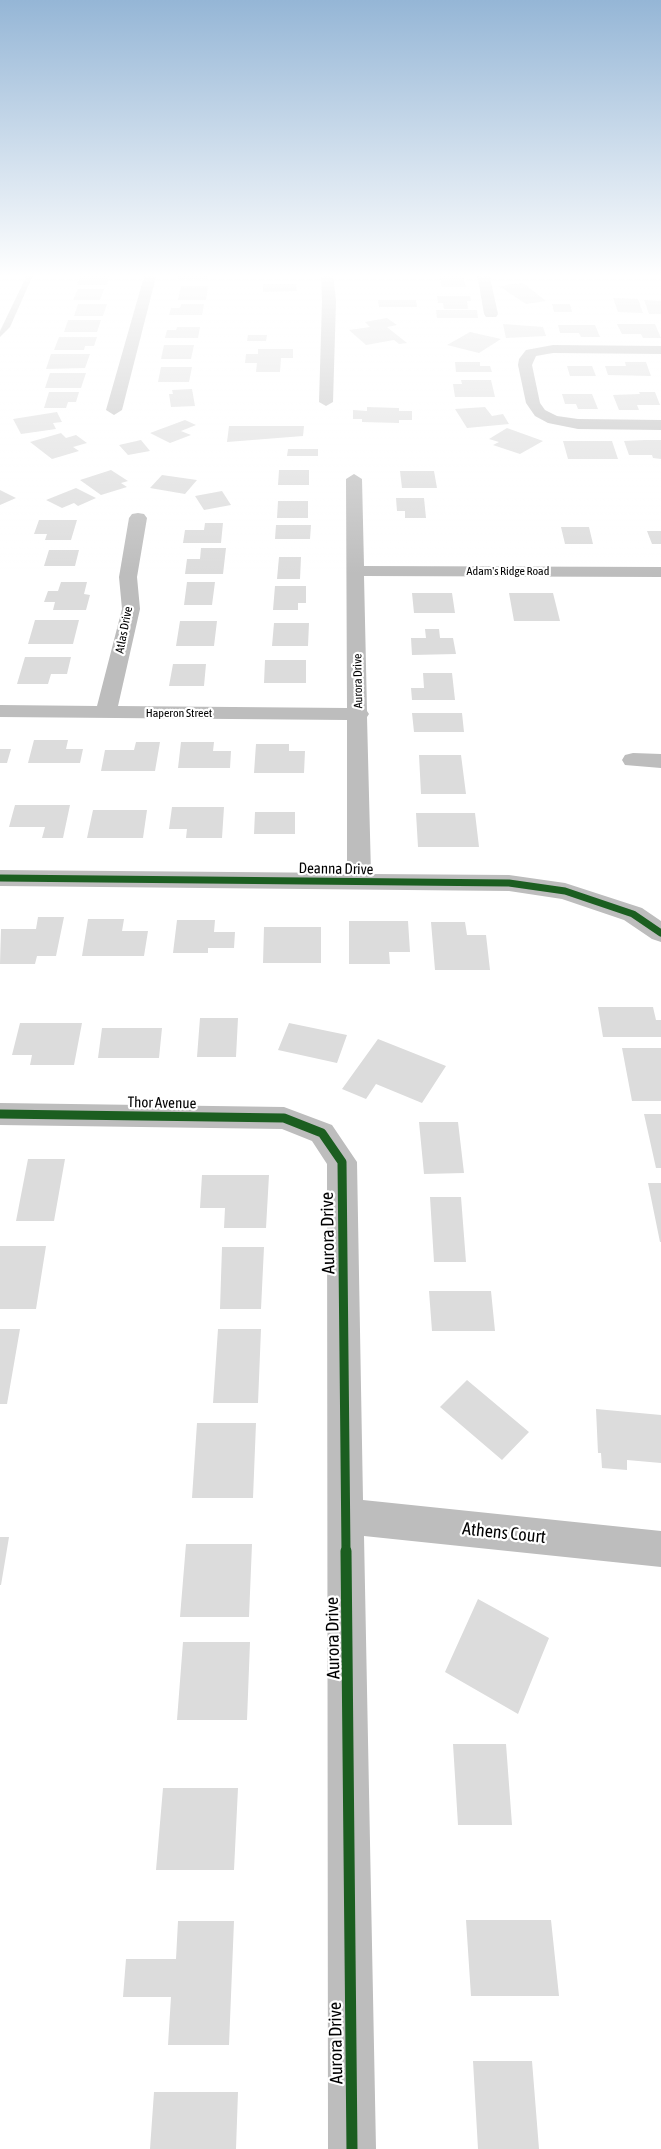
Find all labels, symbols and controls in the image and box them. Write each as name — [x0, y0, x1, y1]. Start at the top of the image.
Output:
street label: Adam's Ridge Road — [467, 564, 549, 578]
street label: Atlas Drive — [112, 605, 136, 655]
street label: Aurora Drive — [350, 654, 366, 708]
street label: Haperon Street — [146, 706, 212, 720]
street label: Deanna Drive — [298, 859, 374, 879]
street label: Thor Avenue — [128, 1093, 196, 1113]
street label: Aurora Drive — [316, 1192, 340, 1274]
street label: Athens Court — [461, 1518, 547, 1548]
street label: Aurora Drive — [321, 1597, 345, 1679]
street label: Aurora Drive — [324, 2002, 348, 2084]

